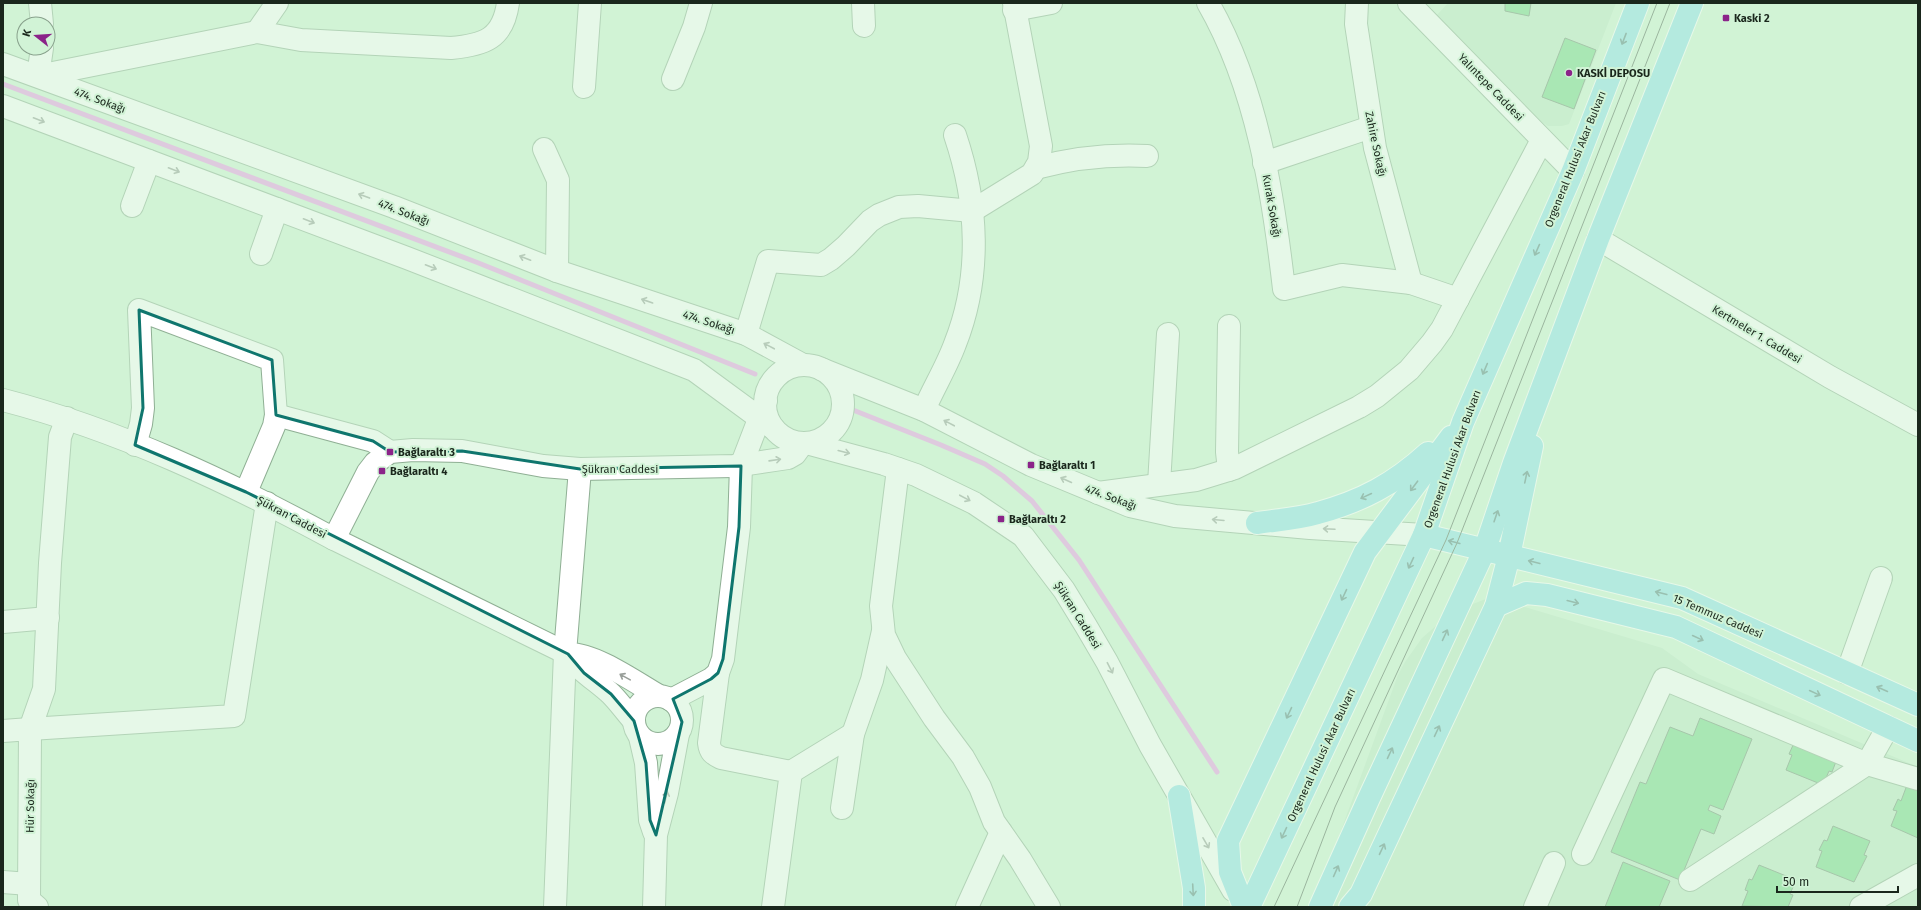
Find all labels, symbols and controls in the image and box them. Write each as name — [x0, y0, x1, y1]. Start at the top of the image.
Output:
place label: Kaski 2 — [1734, 12, 1770, 25]
marker: Kaski 2 — [1721, 13, 1731, 23]
north arrow — [16, 16, 56, 56]
text: K — [20, 27, 34, 38]
one-way arrow — [1619, 33, 1627, 45]
street label: Yalıntepe Caddesi — [1455, 51, 1526, 124]
place label: KASKİ DEPOSU — [1577, 67, 1650, 80]
marker: KASKİ DEPOSU — [1564, 68, 1574, 78]
street label: 474. Sokağı — [72, 85, 127, 116]
street label: Orgeneral Hulusi Akar Bulvarı — [1542, 89, 1609, 229]
street label: Zahire Sokağı — [1362, 110, 1389, 178]
one-way arrow — [33, 117, 46, 124]
one-way arrow — [168, 167, 180, 175]
street label: Kurak Sokağı — [1260, 174, 1283, 239]
one-way arrow — [359, 192, 371, 200]
street label: 474. Sokağı — [376, 197, 431, 228]
one-way arrow — [303, 218, 315, 226]
one-way arrow — [1533, 244, 1540, 256]
one-way arrow — [519, 254, 531, 262]
one-way arrow — [424, 264, 436, 272]
one-way arrow — [642, 297, 654, 305]
street label: Kertmeler 1. Caddesi — [1710, 303, 1804, 366]
street label: 474. Sokağı — [681, 308, 737, 337]
one-way arrow — [763, 342, 775, 350]
one-way arrow — [1481, 363, 1488, 375]
street label: Orgeneral Hulusi Akar Bulvarı — [1421, 388, 1484, 530]
one-way arrow — [944, 419, 956, 426]
place label: Bağlaraltı 3 — [398, 446, 455, 459]
marker: Bağlaraltı 3 — [385, 447, 395, 457]
one-way arrow — [837, 449, 850, 457]
one-way arrow — [768, 456, 781, 464]
place label: Bağlaraltı 1 — [1039, 459, 1095, 472]
marker: Bağlaraltı 1 — [1026, 460, 1036, 470]
street label: Şükran Caddesi — [582, 463, 658, 476]
place label: Bağlaraltı 4 — [390, 465, 447, 478]
marker: Bağlaraltı 4 — [377, 466, 387, 476]
one-way arrow — [1522, 471, 1530, 484]
one-way arrow — [1060, 476, 1072, 483]
one-way arrow — [1410, 481, 1418, 492]
street label: 474. Sokağı — [1083, 482, 1138, 513]
one-way arrow — [1360, 493, 1372, 500]
street label: Şükran Caddesi — [255, 494, 329, 541]
one-way arrow — [959, 495, 971, 502]
one-way arrow — [1493, 510, 1500, 523]
place label: Bağlaraltı 2 — [1009, 513, 1066, 526]
marker: Bağlaraltı 2 — [996, 514, 1006, 524]
one-way arrow — [1212, 516, 1225, 523]
one-way arrow — [1323, 525, 1336, 533]
one-way arrow — [1448, 538, 1461, 545]
one-way arrow — [1407, 557, 1414, 569]
one-way arrow — [1528, 557, 1541, 565]
street label: Şükran Caddesi — [1052, 579, 1103, 651]
one-way arrow — [1340, 589, 1347, 601]
one-way arrow — [1654, 589, 1667, 596]
street label: 15 Temmuz Caddesi — [1671, 592, 1765, 641]
one-way arrow — [1566, 598, 1579, 606]
one-way arrow — [1442, 630, 1449, 642]
one-way arrow — [1691, 635, 1703, 642]
one-way arrow — [1107, 662, 1115, 674]
one-way arrow — [619, 672, 631, 680]
one-way arrow — [1877, 685, 1889, 692]
street label: Orgeneral Hulusi Akar Bulvarı — [1285, 686, 1358, 824]
one-way arrow — [1809, 690, 1821, 697]
one-way arrow — [1285, 707, 1292, 719]
one-way arrow — [1434, 725, 1441, 737]
one-way arrow — [1387, 747, 1394, 759]
street label: Hür Sokağı — [24, 779, 37, 833]
one-way arrow — [663, 791, 671, 804]
one-way arrow — [1280, 827, 1287, 839]
one-way arrow — [1203, 837, 1211, 849]
one-way arrow — [1379, 843, 1386, 855]
one-way arrow — [1333, 866, 1340, 878]
scale bar — [1777, 868, 1898, 894]
text: 50 m — [1783, 875, 1809, 889]
one-way arrow — [1190, 883, 1197, 896]

